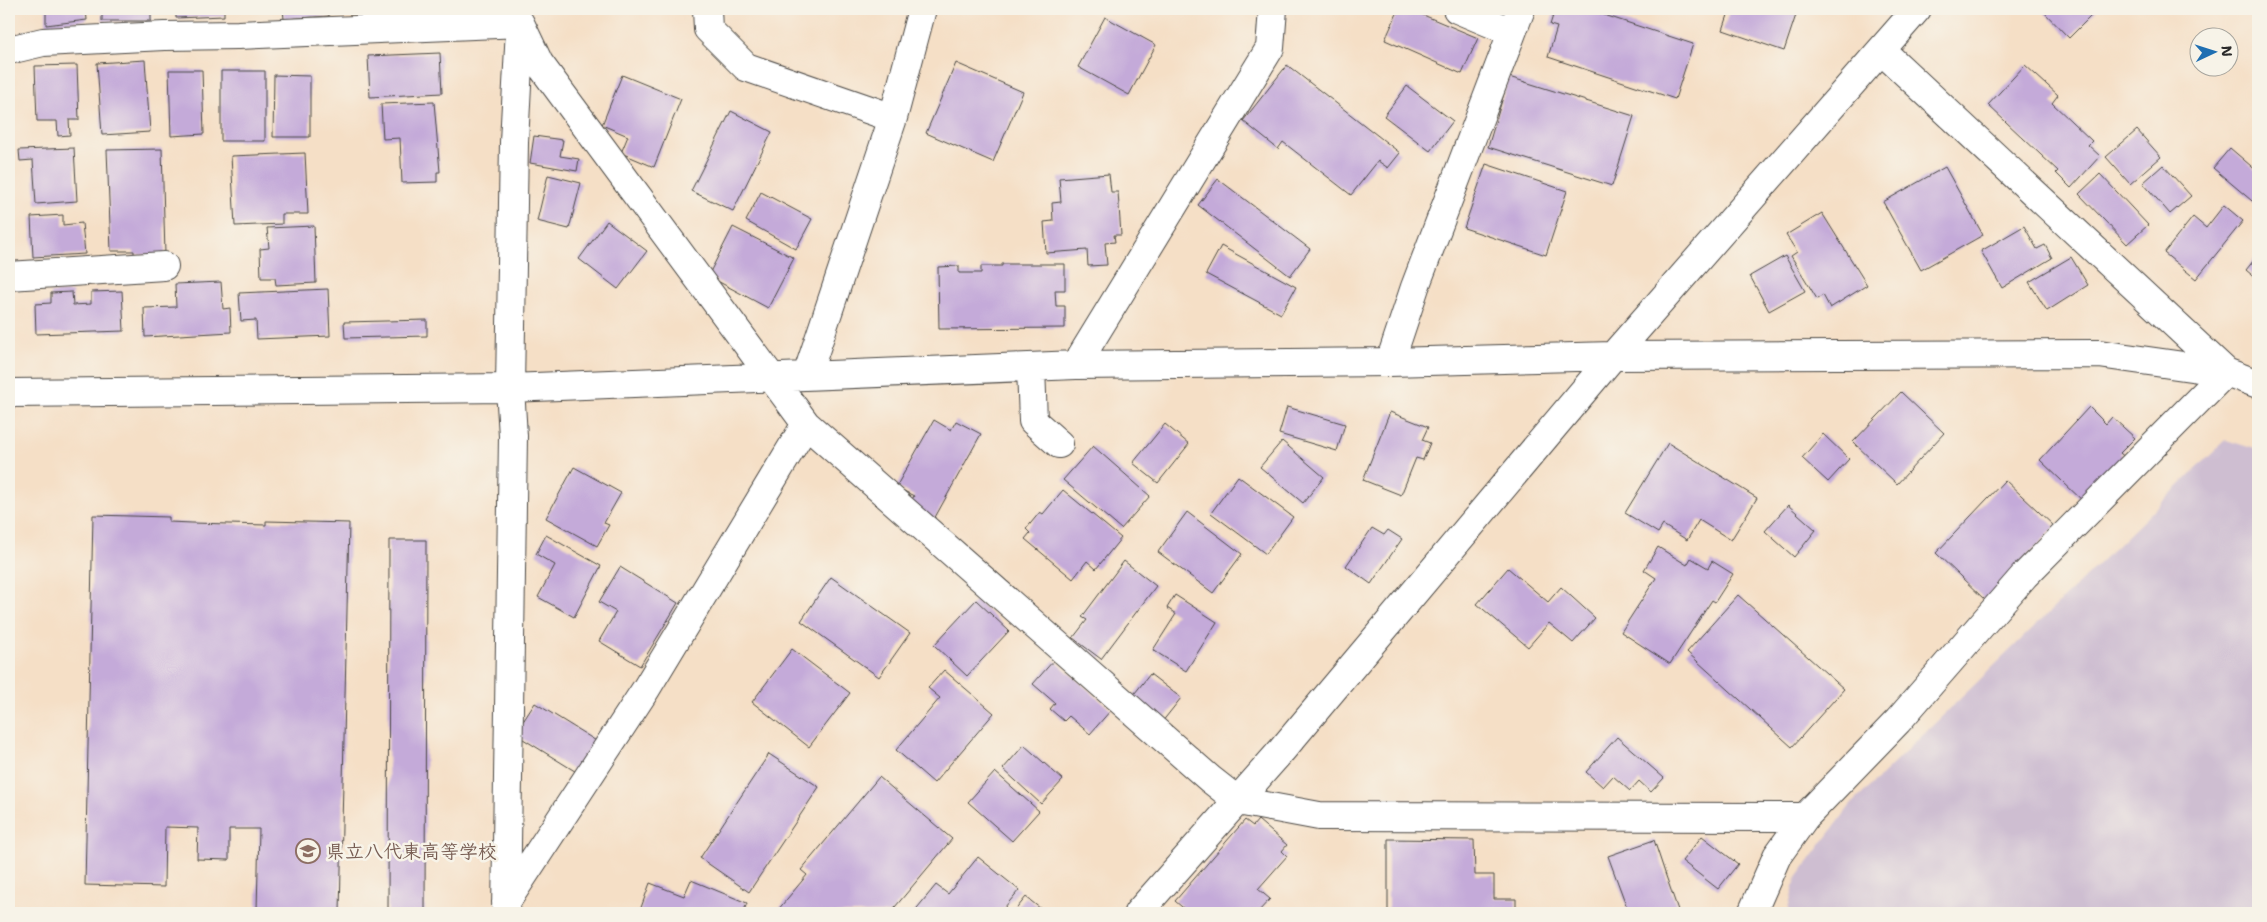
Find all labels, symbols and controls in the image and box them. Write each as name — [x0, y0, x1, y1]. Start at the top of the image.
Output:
north arrow — [2190, 28, 2240, 78]
text: N — [2218, 45, 2236, 57]
school or university icon: 県立八代東高等学校 — [295, 838, 321, 864]
place label: 県立八代東高等学校 — [326, 839, 497, 864]

